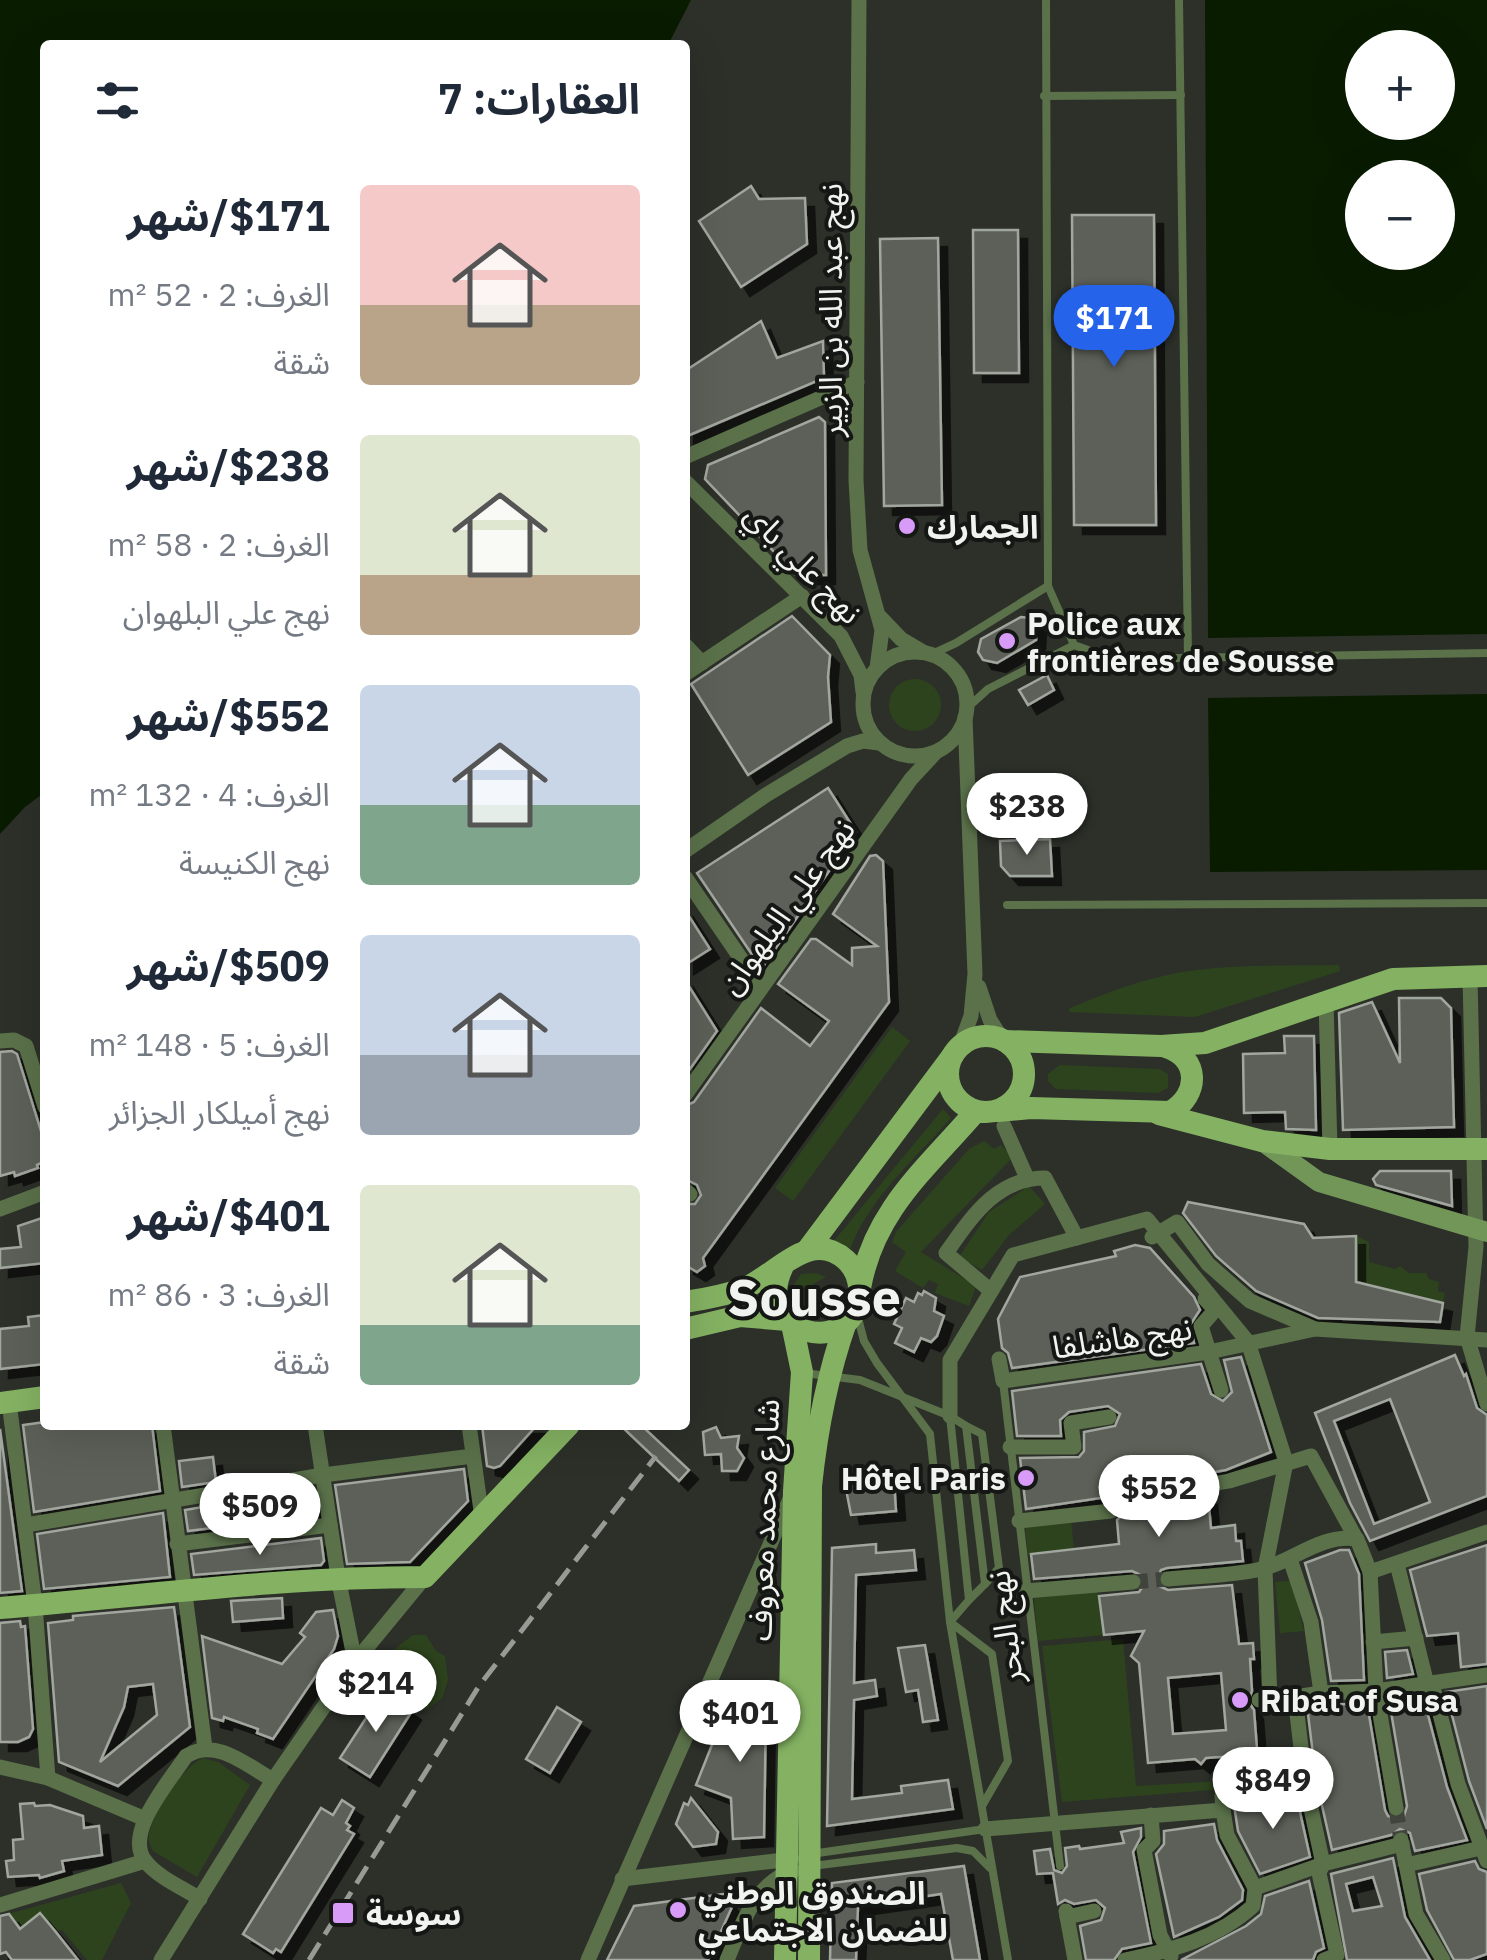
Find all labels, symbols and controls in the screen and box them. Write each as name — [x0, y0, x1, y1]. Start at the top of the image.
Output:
map controls — [1345, 30, 1455, 270]
button: + — [1345, 30, 1455, 140]
text: العقارات: 7 — [438, 71, 640, 126]
icon: filters — [90, 73, 145, 128]
button: − — [1345, 160, 1455, 270]
street label: نهج عبد الله بن الزبير — [809, 183, 855, 438]
text: $171/شهر — [127, 188, 330, 243]
icon: home — [440, 225, 560, 345]
text: الغرف: 2 · 52 m² — [108, 273, 330, 315]
pin: $171 — [1055, 285, 1173, 370]
text: $171 — [1076, 296, 1152, 338]
text: شقة — [274, 341, 330, 383]
text: $238/شهر — [127, 438, 330, 493]
icon: home — [440, 475, 560, 595]
street label: نهج علي باي — [733, 494, 872, 635]
place label: الجمارك — [927, 505, 1038, 547]
marker: الجمارك — [896, 515, 918, 537]
text: الغرف: 2 · 58 m² — [108, 523, 330, 565]
text: نهج علي البلهوان — [123, 591, 330, 633]
place label: Police aux frontières de Sousse — [1027, 602, 1334, 681]
marker: Police aux frontières de Sousse — [996, 630, 1018, 652]
text: $552/شهر — [127, 688, 330, 743]
icon: home — [440, 725, 560, 845]
text: الغرف: 4 · 132 m² — [88, 773, 330, 815]
pin: $238 — [968, 773, 1086, 858]
text: $238 — [989, 784, 1065, 826]
street label: نهج علي البلهوان — [708, 810, 868, 1005]
text: نهج الكنيسة — [179, 841, 330, 883]
text: $509/شهر — [127, 938, 330, 993]
icon: home — [440, 975, 560, 1095]
text: الغرف: 5 · 148 m² — [88, 1023, 330, 1065]
text: نهج أميلكار الجزائر — [109, 1091, 330, 1133]
text: $401/شهر — [127, 1188, 330, 1243]
icon: home — [440, 1225, 560, 1345]
district label: Sousse — [727, 1263, 901, 1330]
text: الغرف: 3 · 86 m² — [108, 1273, 330, 1315]
street label: نهج هاشلفا — [1049, 1306, 1195, 1372]
text: شقة — [274, 1341, 330, 1383]
street label: شارع محمد معروف — [738, 1398, 792, 1642]
pin: $552 — [1100, 1455, 1218, 1540]
place label: Hôtel Paris — [841, 1457, 1006, 1499]
text: $552 — [1121, 1466, 1197, 1508]
marker: Hôtel Paris — [1015, 1467, 1037, 1489]
pin: $509 — [201, 1473, 319, 1558]
text: $509 — [222, 1484, 298, 1526]
street label: نهج البحر — [976, 1568, 1036, 1687]
pin: $214 — [317, 1650, 435, 1735]
text: $214 — [338, 1661, 414, 1703]
place label: Ribat of Susa — [1260, 1679, 1458, 1721]
pin: $401 — [681, 1680, 799, 1765]
marker: Ribat of Susa — [1229, 1689, 1251, 1711]
text: $401 — [702, 1691, 778, 1733]
pin: $849 — [1214, 1747, 1332, 1832]
text: $849 — [1235, 1758, 1311, 1800]
place label: الصندوق الوطني للضمان الاجتماعي — [698, 1871, 948, 1955]
place label: سوسة — [366, 1892, 461, 1934]
marker: الصندوق الوطني للضمان الاجتماعي — [667, 1899, 689, 1921]
marker: سوسة — [330, 1900, 356, 1926]

